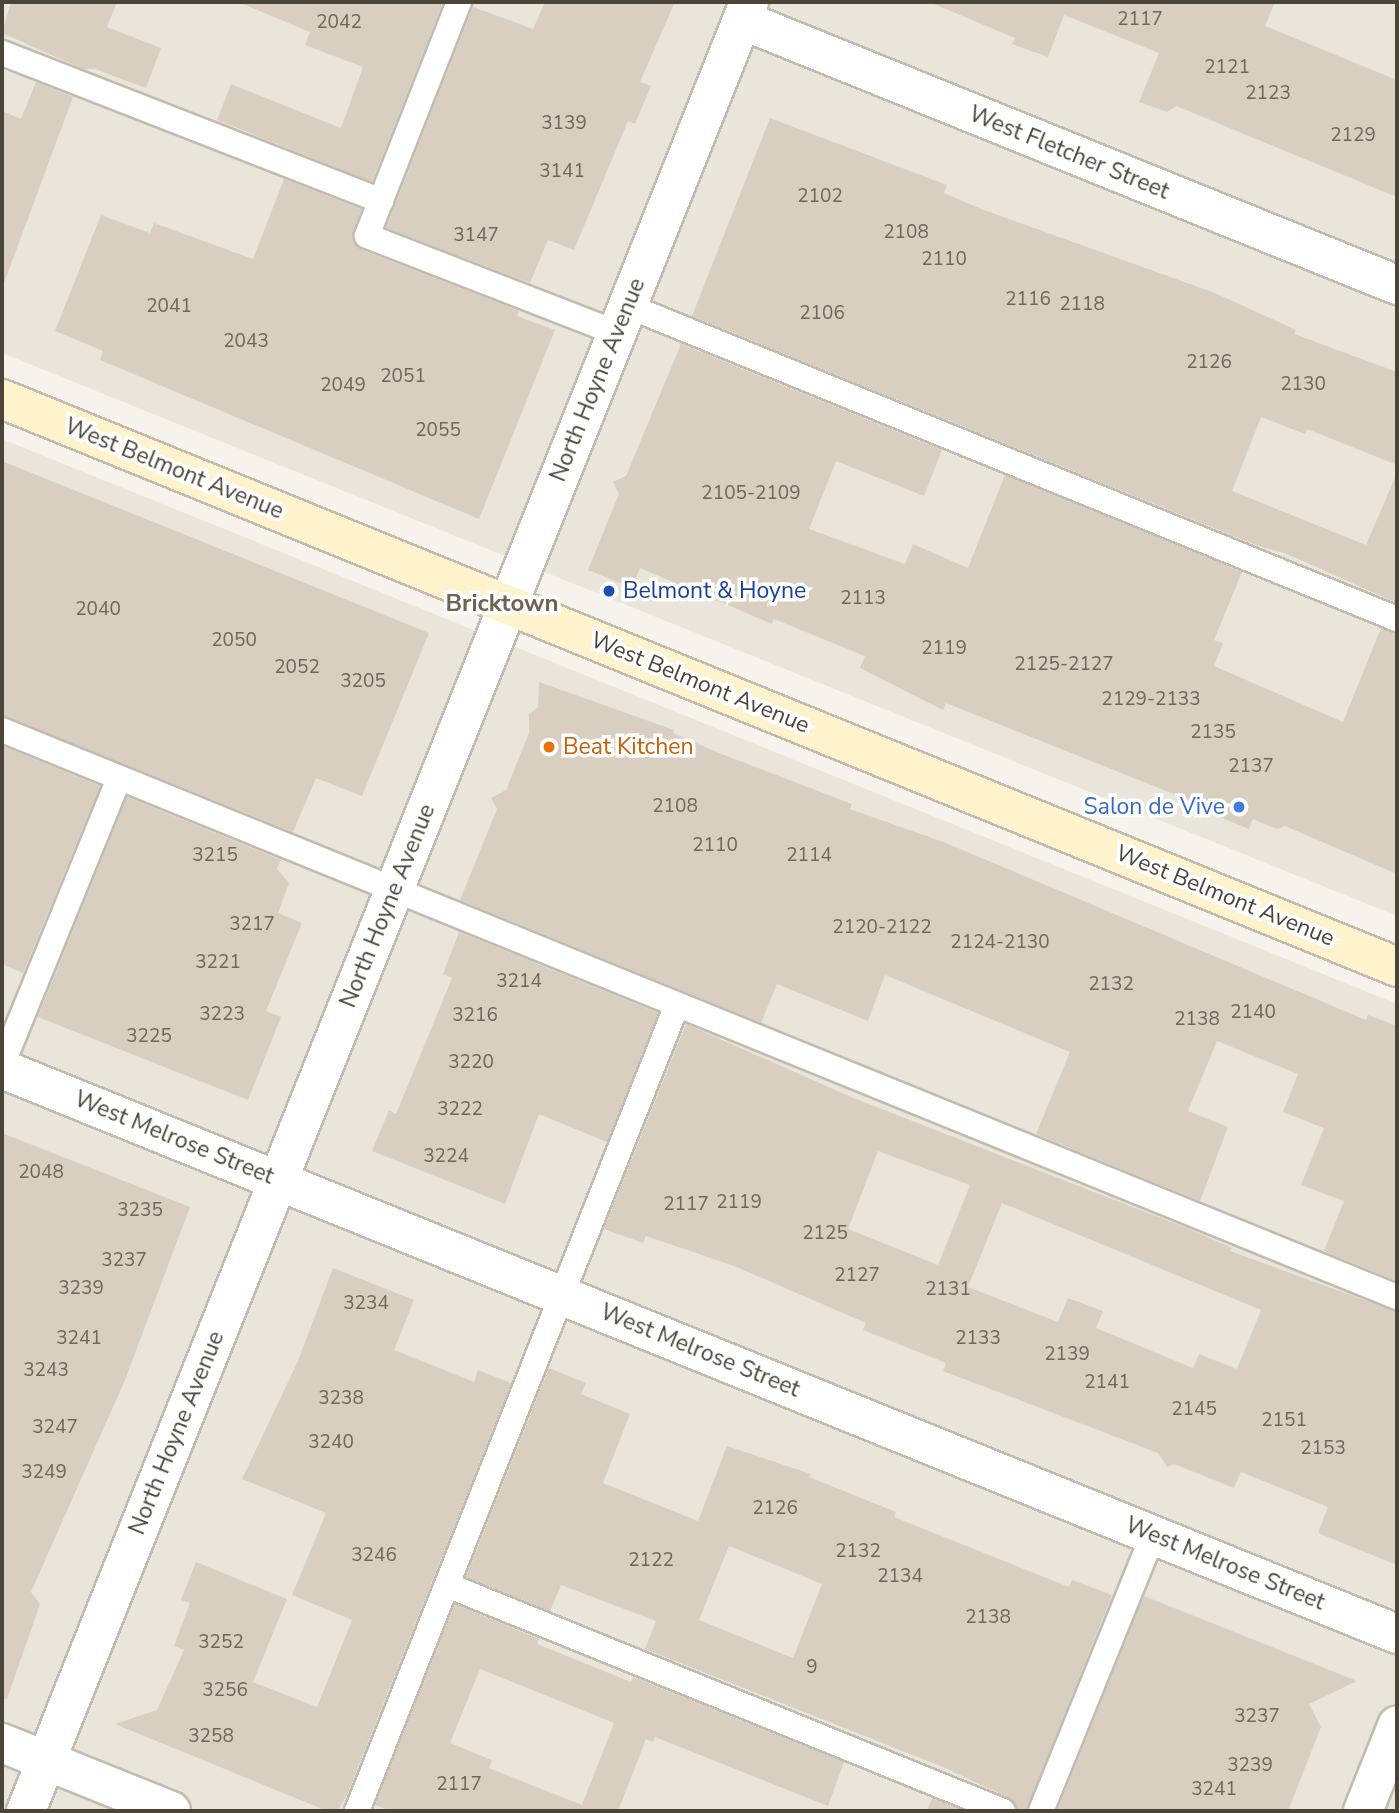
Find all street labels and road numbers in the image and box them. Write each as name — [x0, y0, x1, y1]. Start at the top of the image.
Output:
street label: West Fletcher Street — [965, 100, 1173, 206]
street label: North Hoyne Avenue — [545, 274, 651, 486]
street label: West Belmont Avenue — [61, 412, 287, 526]
street label: West Belmont Avenue — [587, 626, 813, 740]
street label: North Hoyne Avenue — [335, 800, 441, 1012]
street label: West Belmont Avenue — [1112, 839, 1338, 953]
street label: West Melrose Street — [70, 1085, 278, 1191]
street label: West Melrose Street — [596, 1298, 804, 1404]
street label: North Hoyne Avenue — [124, 1327, 230, 1539]
street label: West Melrose Street — [1121, 1511, 1329, 1617]

